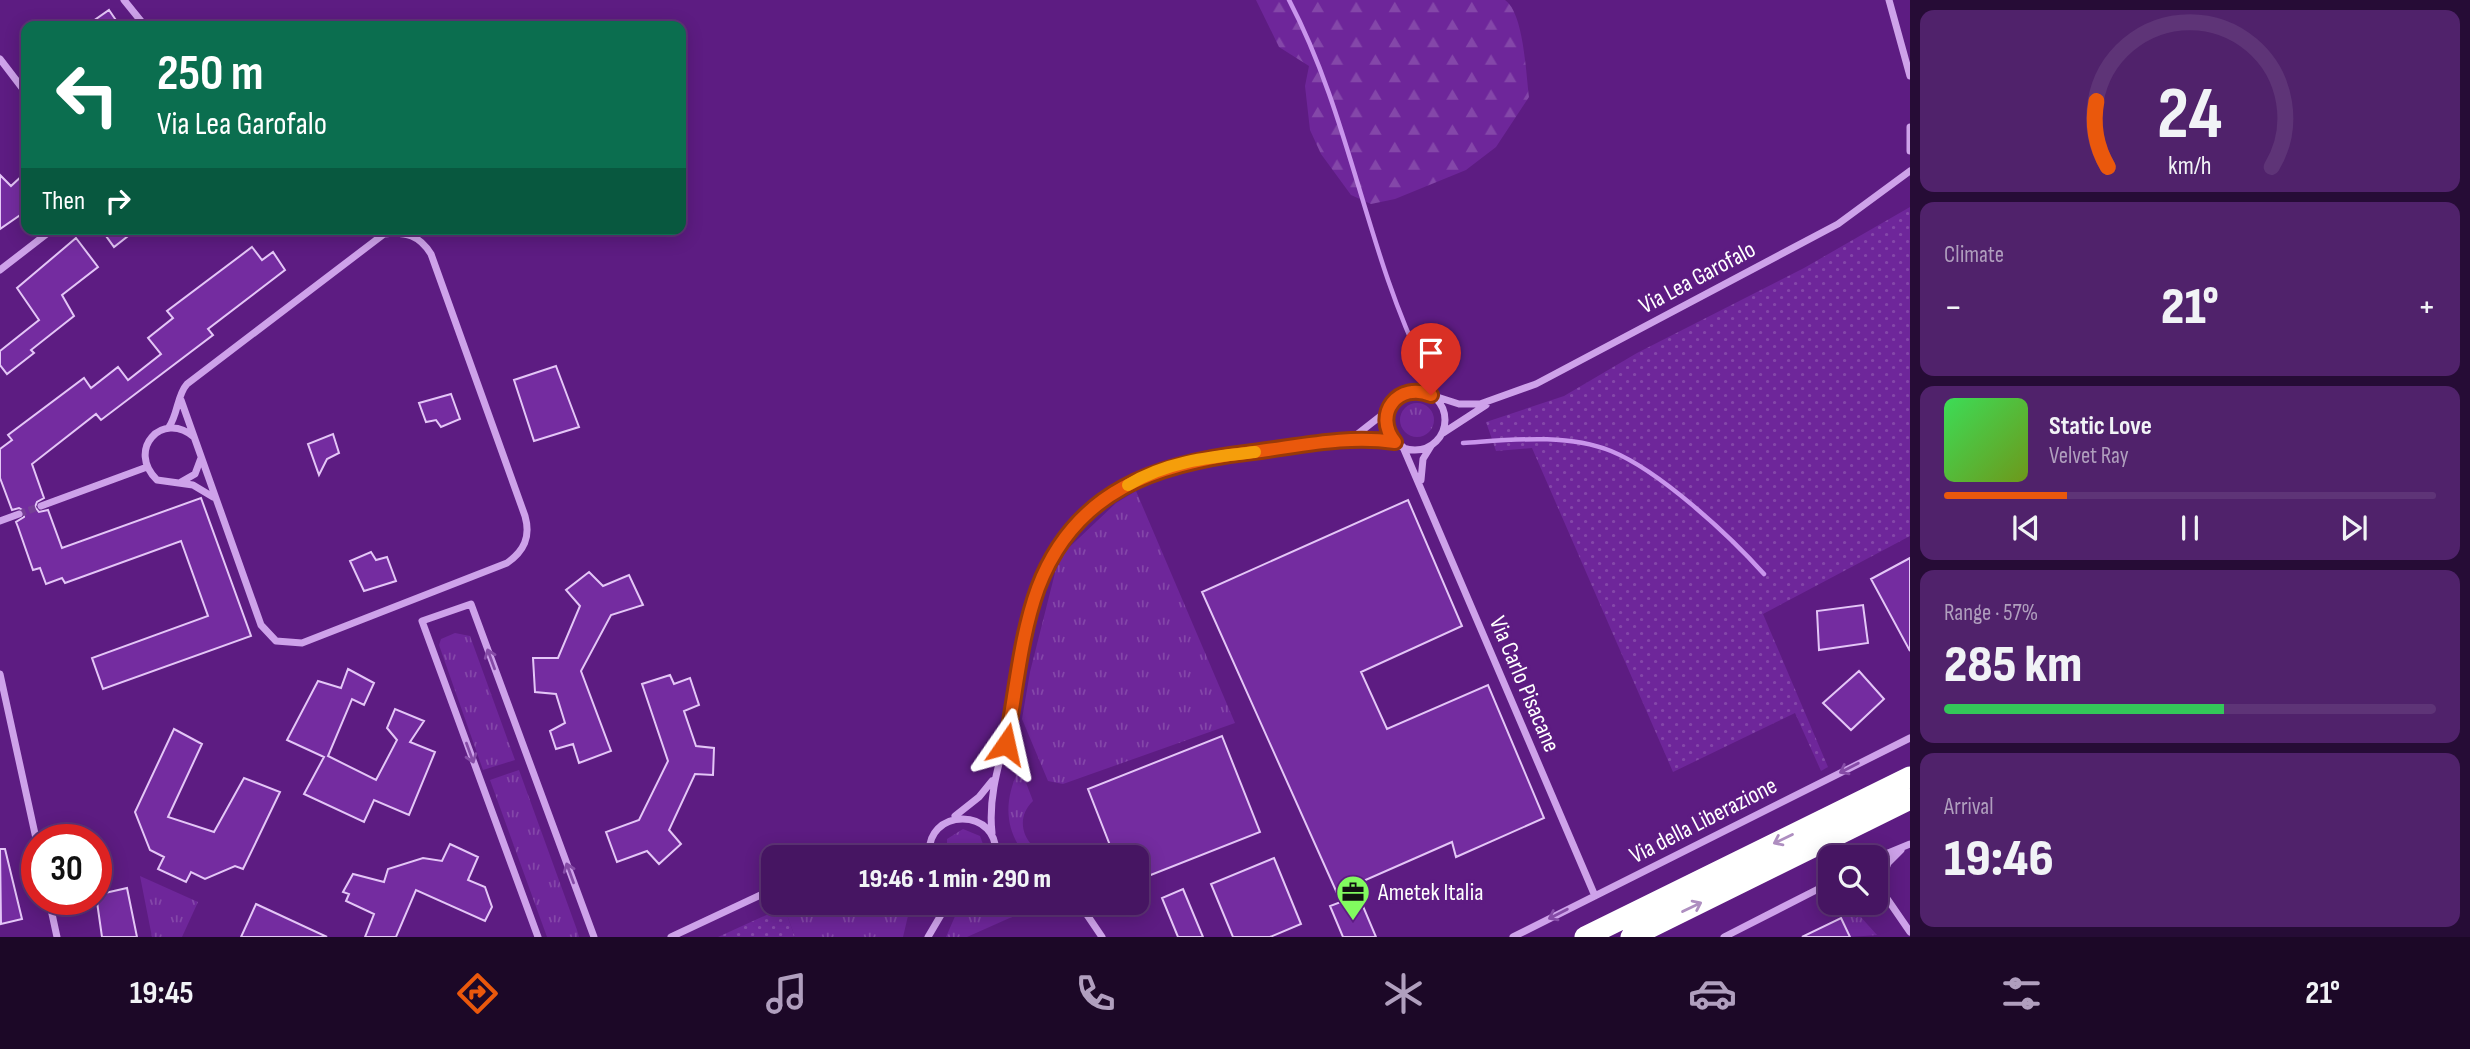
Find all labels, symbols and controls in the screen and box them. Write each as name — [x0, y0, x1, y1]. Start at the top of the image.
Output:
text: 250 m — [157, 45, 263, 104]
icon: left — [42, 49, 133, 140]
text: 24 — [2157, 71, 2223, 159]
text: Via Lea Garofalo — [157, 105, 327, 144]
text: km/h — [2168, 151, 2212, 182]
icon: right — [99, 182, 137, 220]
text: Then — [42, 186, 85, 217]
street label: Via Lea Garofalo — [1634, 235, 1760, 320]
text: Climate — [1944, 241, 2004, 269]
text: 21° — [2161, 276, 2219, 339]
text: − — [1944, 285, 1963, 330]
text: + — [2417, 285, 2436, 330]
pin — [1401, 323, 1461, 395]
icon: arrive — [1412, 334, 1450, 372]
text: Static Love — [2049, 411, 2152, 442]
text: Velvet Ray — [2049, 442, 2129, 470]
icon: previous — [2007, 509, 2045, 547]
icon: pause — [2171, 509, 2209, 547]
icon: next — [2335, 509, 2373, 547]
text: Range · 57% — [1944, 599, 2038, 627]
street label: Via Carlo Pisacane — [1483, 612, 1566, 756]
text: 285 km — [1944, 634, 2082, 697]
one-way arrow — [484, 649, 496, 671]
position arrow — [969, 707, 1043, 781]
one-way arrow — [465, 742, 477, 764]
one-way arrow — [1839, 762, 1860, 776]
street label: Via della Liberazione — [1625, 771, 1782, 870]
text: Arrival — [1944, 793, 1993, 821]
speed limit sign: 30 — [21, 824, 112, 915]
text: 19:46 — [1944, 828, 2054, 891]
one-way arrow — [1773, 833, 1794, 847]
map controls — [1818, 845, 1888, 915]
button: search — [1818, 845, 1888, 915]
one-way arrow — [563, 862, 575, 884]
text: 19:46 · 1 min · 290 m — [859, 864, 1051, 895]
office icon: Ametek Italia — [1334, 873, 1372, 922]
place label: Ametek Italia — [1377, 878, 1483, 907]
one-way arrow — [1681, 899, 1702, 913]
one-way arrow — [1548, 908, 1569, 922]
icon: directions — [453, 969, 502, 1018]
icon: music — [762, 969, 811, 1018]
icon: phone — [1071, 969, 1120, 1018]
icon: climate — [1379, 969, 1428, 1018]
icon: car — [1688, 969, 1737, 1018]
icon: filters — [1997, 969, 2046, 1018]
text: 19:45 — [130, 974, 194, 1013]
text: 21° — [2305, 974, 2340, 1013]

